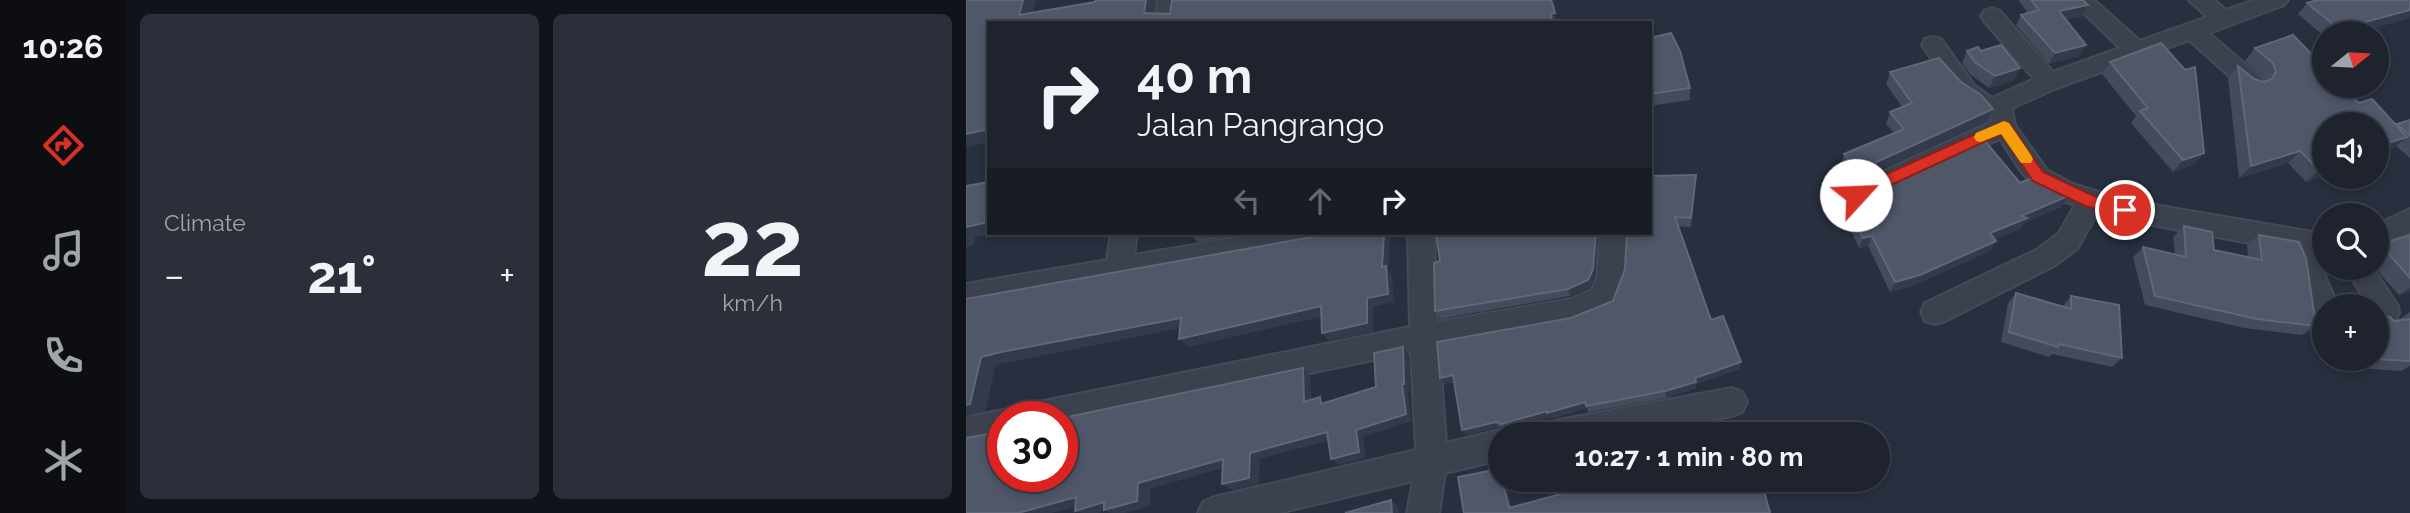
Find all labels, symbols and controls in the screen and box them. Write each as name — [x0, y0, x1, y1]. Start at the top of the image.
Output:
north arrow — [2312, 21, 2389, 98]
map controls — [2312, 21, 2389, 371]
text: 10:26 — [23, 28, 103, 65]
text: 40 m — [1137, 47, 1252, 104]
icon: right — [1022, 49, 1113, 140]
text: Jalan Pangrango — [1137, 106, 1384, 143]
button: sound — [2312, 112, 2389, 189]
icon: directions — [39, 121, 88, 170]
position arrow — [1819, 158, 1893, 232]
pin — [2095, 180, 2155, 240]
icon: left — [1228, 182, 1266, 220]
icon: ahead — [1301, 182, 1339, 220]
icon: right — [1374, 182, 1412, 220]
text: 22 — [701, 190, 804, 297]
icon: arrive — [2106, 191, 2144, 229]
button: search — [2312, 203, 2389, 280]
text: Climate — [164, 209, 246, 236]
icon: music — [39, 226, 88, 275]
text: 21° — [308, 244, 376, 305]
text: − — [164, 253, 184, 298]
text: + — [499, 253, 515, 298]
text: km/h — [722, 289, 783, 316]
button: + — [2312, 294, 2389, 371]
icon: phone — [39, 331, 88, 380]
speed limit sign: 30 — [987, 401, 1078, 492]
icon: climate — [39, 436, 88, 485]
text: 10:27 · 1 min · 80 m — [1575, 442, 1803, 472]

